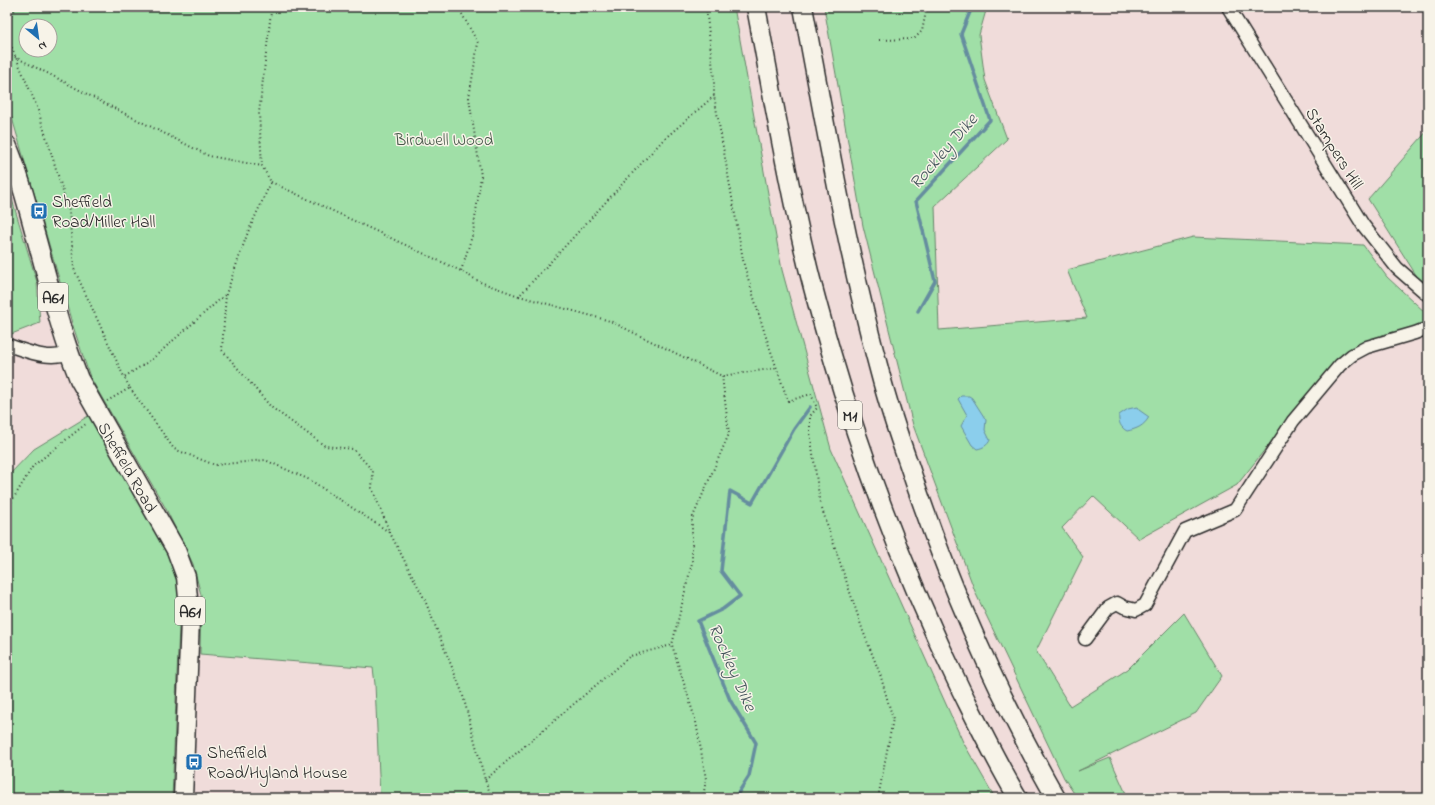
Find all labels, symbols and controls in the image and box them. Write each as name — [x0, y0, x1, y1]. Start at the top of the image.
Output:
north arrow — [18, 18, 58, 58]
text: N — [35, 37, 49, 55]
street label: Stampers Hill — [1299, 103, 1369, 195]
water label: Rockley Dike — [904, 108, 986, 196]
park label: Birdwell Wood — [394, 128, 494, 153]
place label: Sheffield Road/Miller Hall — [52, 190, 155, 235]
bus stop icon: Sheffield Road/Miller Hall — [29, 201, 49, 221]
road number: A61 — [38, 283, 68, 311]
road number: M1 — [838, 401, 862, 429]
street label: Sheffield Road — [91, 418, 163, 518]
road number: A61 — [175, 597, 205, 625]
water label: Rockley Dike — [700, 620, 762, 717]
place label: Sheffield Road/Hyland House — [207, 741, 348, 787]
bus stop icon: Sheffield Road/Hyland House — [184, 752, 204, 772]

